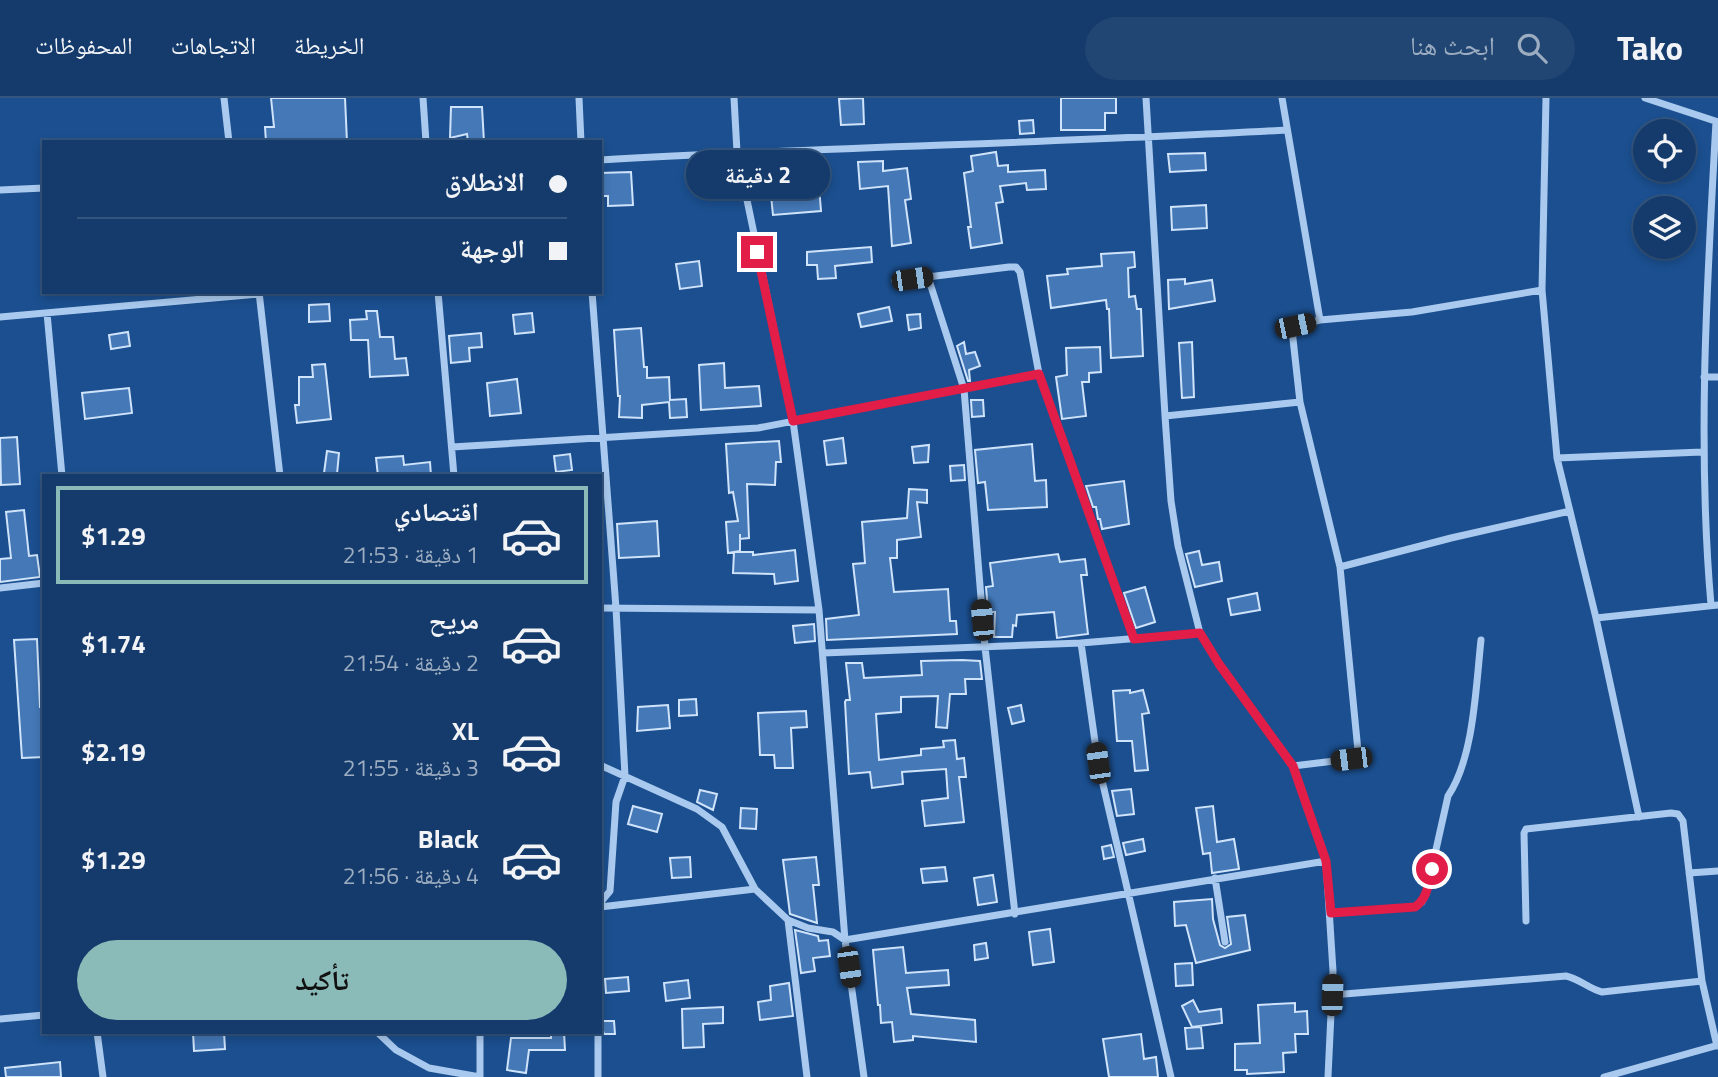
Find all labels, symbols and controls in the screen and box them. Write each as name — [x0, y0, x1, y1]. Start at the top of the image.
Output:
search box — [1085, 17, 1575, 80]
text: Tako — [1617, 23, 1683, 73]
text: ابحث هنا — [1410, 26, 1495, 65]
text: المحفوظات — [35, 27, 133, 63]
text: الاتجاهات — [171, 27, 256, 63]
text: الخريطة — [294, 27, 365, 63]
icon: search — [1513, 29, 1551, 67]
map controls — [1633, 119, 1696, 259]
button: locate — [1633, 119, 1696, 182]
callout: 2 دقيقة — [685, 150, 829, 200]
text: 2 دقيقة — [725, 157, 791, 192]
text: الانطلاق — [445, 162, 525, 201]
button: layers — [1633, 196, 1696, 259]
text: الوجهة — [460, 229, 525, 268]
route end — [741, 236, 773, 268]
car — [890, 266, 935, 292]
car — [1273, 311, 1318, 341]
text: اقتصادي — [394, 492, 479, 531]
icon: car — [500, 504, 563, 567]
text: $1.29 — [81, 516, 146, 555]
text: 1 دقيقة · 21:53 — [343, 537, 479, 572]
car — [970, 598, 995, 642]
text: مريح — [429, 600, 479, 639]
icon: car — [500, 612, 563, 675]
text: $1.74 — [81, 624, 146, 663]
text: 2 دقيقة · 21:54 — [343, 645, 479, 680]
text: XL — [452, 711, 479, 750]
icon: car — [500, 720, 563, 783]
text: $2.19 — [81, 732, 146, 771]
car — [1085, 741, 1112, 785]
car — [1329, 746, 1374, 772]
text: 3 دقيقة · 21:55 — [343, 750, 479, 785]
text: Black — [418, 819, 479, 858]
icon: car — [500, 828, 563, 891]
text: $1.29 — [81, 840, 146, 879]
route start — [1416, 853, 1448, 885]
text: 4 دقيقة · 21:56 — [343, 858, 479, 893]
button: تأكيد — [77, 940, 567, 1020]
car — [836, 945, 863, 989]
car — [1321, 974, 1344, 1016]

